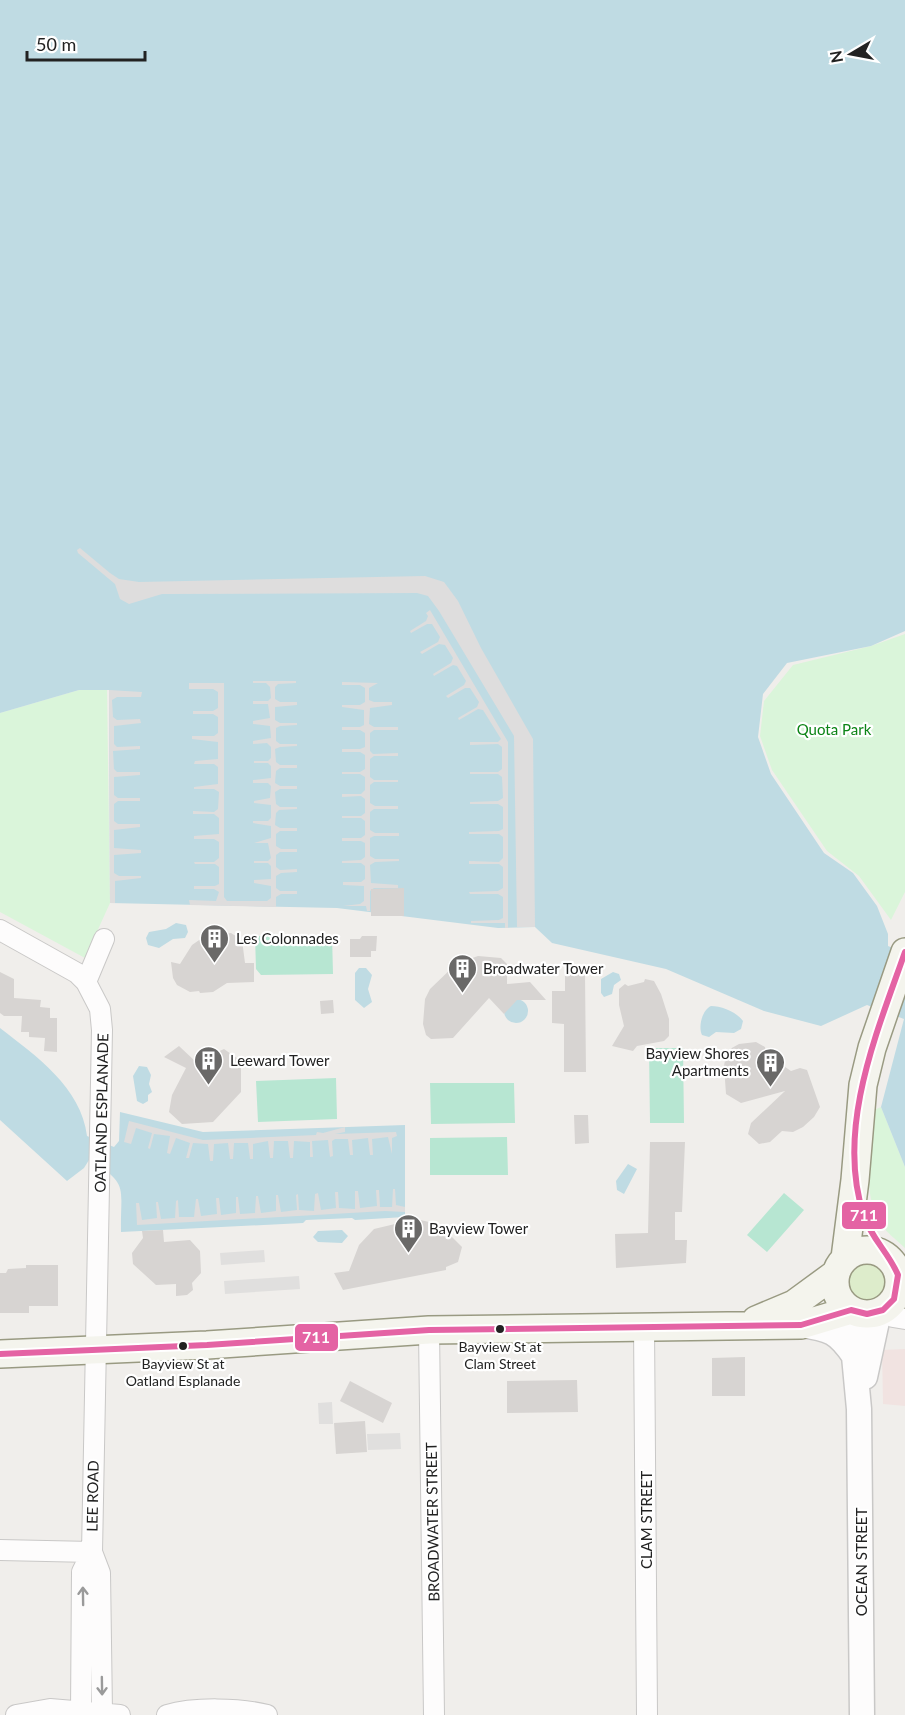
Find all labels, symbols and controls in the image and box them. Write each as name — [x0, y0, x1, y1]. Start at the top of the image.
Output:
scale bar — [27, 24, 146, 62]
north arrow — [821, 24, 881, 84]
text: 50 m — [36, 33, 76, 55]
text: N — [825, 49, 846, 64]
park label: Quota Park — [797, 720, 872, 738]
building icon: Les Colonnades — [199, 922, 231, 964]
place label: Les Colonnades — [236, 929, 339, 947]
building icon: Broadwater Tower — [446, 952, 478, 994]
place label: Broadwater Tower — [483, 959, 604, 977]
street label: OATLAND ESPLANADE — [91, 1033, 111, 1193]
building icon: Leeward Tower — [193, 1044, 225, 1086]
place label: Bayview Shores Apartments — [645, 1044, 749, 1079]
building icon: Bayview Shores Apartments — [754, 1046, 786, 1088]
place label: Leeward Tower — [230, 1051, 330, 1069]
line badge: 711 — [841, 1201, 887, 1230]
text: 711 — [850, 1205, 878, 1224]
building icon: Bayview Tower — [392, 1212, 424, 1254]
place label: Bayview Tower — [429, 1219, 529, 1237]
line badge: 711 — [294, 1323, 339, 1352]
marker: Bayview St at Clam Street — [494, 1323, 506, 1335]
text: 711 — [302, 1327, 330, 1346]
place label: Bayview St at Clam Street — [459, 1338, 541, 1372]
marker: Bayview St at Oatland Esplanade — [177, 1340, 189, 1352]
place label: Bayview St at Oatland Esplanade — [126, 1355, 240, 1389]
street label: BROADWATER STREET — [422, 1442, 442, 1602]
street label: LEE ROAD — [82, 1460, 102, 1532]
street label: CLAM STREET — [637, 1471, 655, 1569]
street label: OCEAN STREET — [852, 1508, 870, 1616]
one-way arrow — [77, 1586, 88, 1606]
one-way arrow — [96, 1675, 108, 1695]

